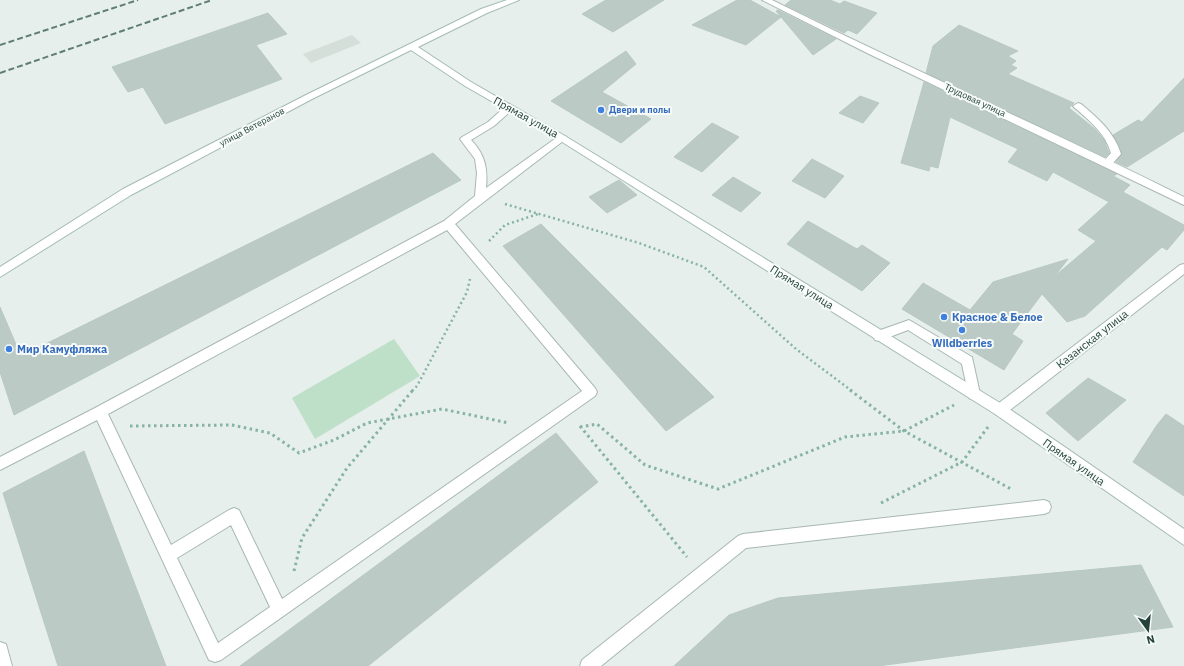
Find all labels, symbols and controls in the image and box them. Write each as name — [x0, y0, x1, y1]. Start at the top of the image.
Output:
street label: Трудовая улица — [943, 81, 1008, 119]
street label: Прямая улица — [491, 93, 561, 141]
place label: Двери и полы — [609, 104, 670, 115]
street label: улица Ветеранов — [217, 105, 286, 148]
marker: Двери и полы — [596, 105, 606, 115]
street label: Прямая улица — [768, 262, 836, 312]
street label: Казанская улица — [1053, 307, 1131, 371]
place label: Красное & Белое — [952, 310, 1043, 324]
marker: Красное & Белое — [939, 312, 949, 322]
marker: Wildberries — [957, 325, 967, 335]
place label: Wildberries — [932, 336, 993, 350]
place label: Мир Камуфляжа — [17, 342, 107, 356]
marker: Мир Камуфляжа — [4, 344, 14, 354]
street label: Прямая улица — [1040, 436, 1108, 489]
north arrow — [1128, 610, 1168, 650]
text: N — [1145, 632, 1156, 647]

